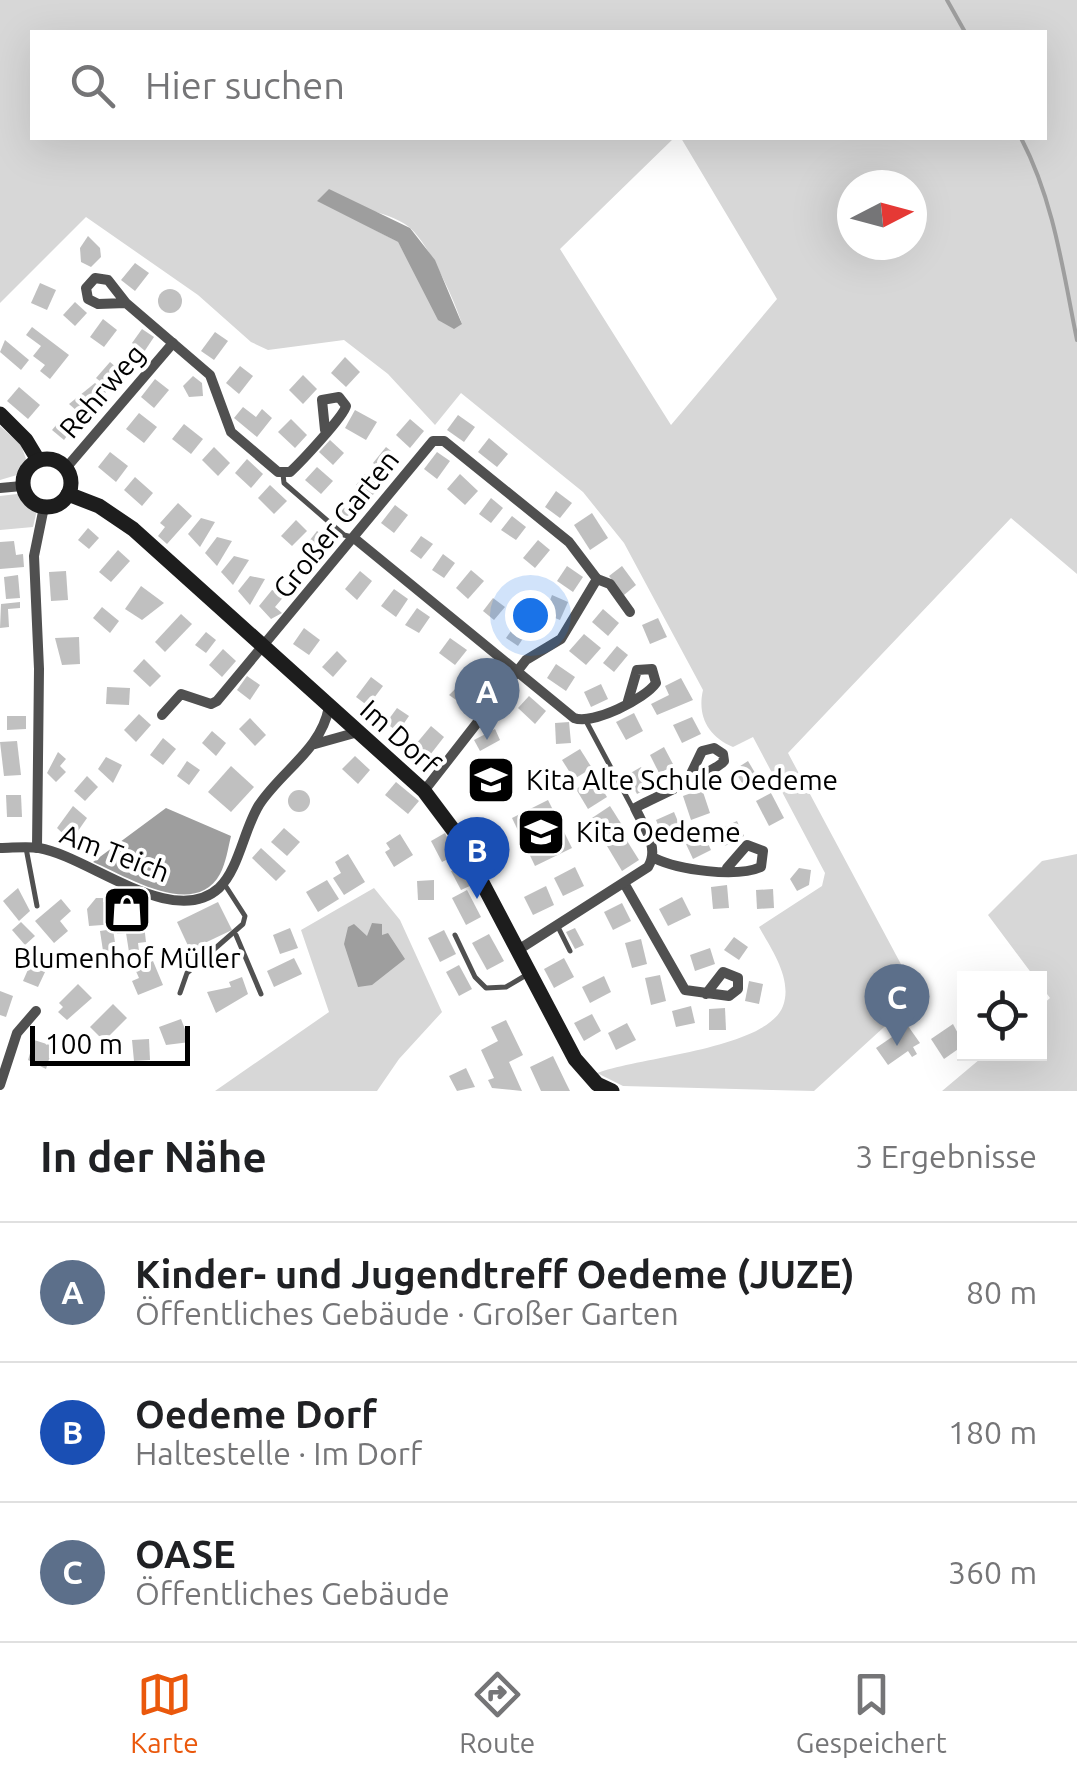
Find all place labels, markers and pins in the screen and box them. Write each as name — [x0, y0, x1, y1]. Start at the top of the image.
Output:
pin: A — [454, 658, 520, 740]
school or university icon: Kita Alte Schule Oedeme — [465, 754, 517, 806]
place label: Kita Alte Schule Oedeme — [526, 764, 838, 795]
school or university icon: Kita Oedeme — [515, 806, 567, 858]
pin: B — [444, 816, 510, 899]
place label: Kita Oedeme — [576, 816, 741, 847]
shop icon: Blumenhof Müller — [101, 884, 153, 936]
place label: Blumenhof Müller — [13, 942, 241, 973]
pin: C — [864, 964, 930, 1046]

